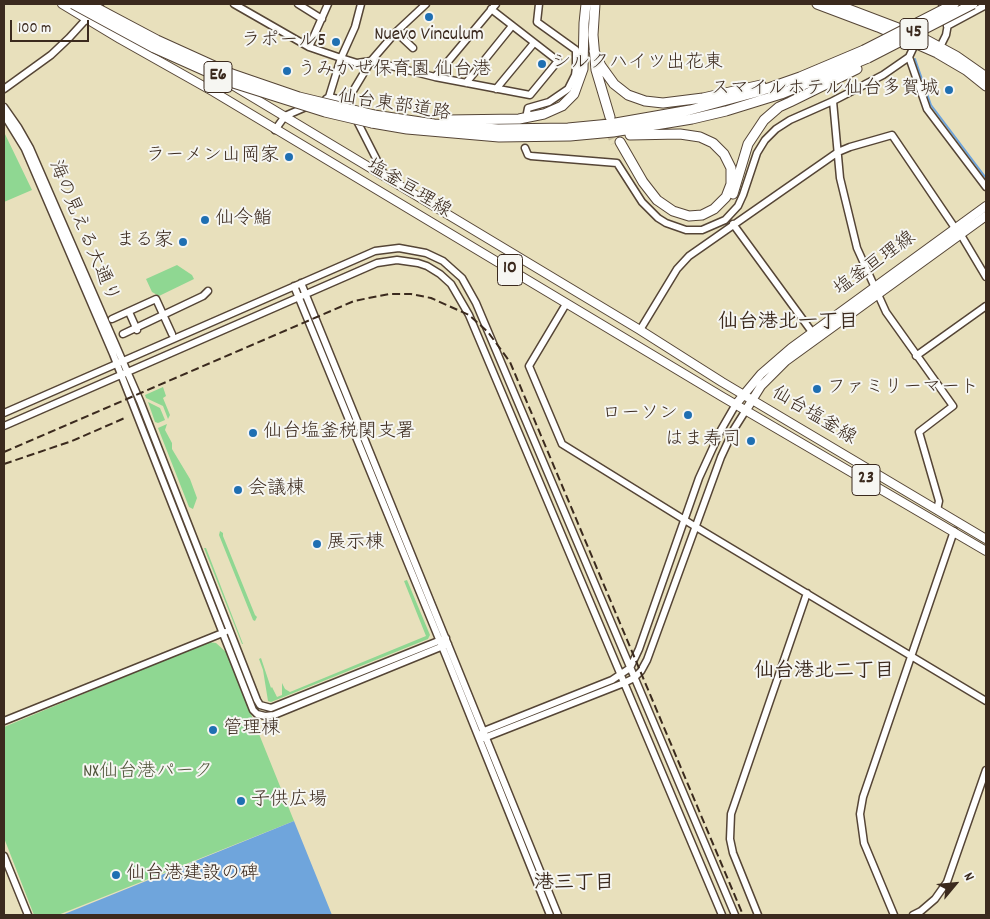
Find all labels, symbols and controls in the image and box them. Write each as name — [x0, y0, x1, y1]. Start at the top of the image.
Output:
scale bar — [12, 10, 91, 42]
marker: Nuevo Vinculum — [423, 11, 435, 23]
text: 100 m — [18, 18, 51, 40]
road number: 45 — [900, 18, 928, 50]
place label: Nuevo Vinculum — [374, 25, 484, 47]
place label: ラポール5 — [241, 31, 326, 53]
marker: ラポール5 — [330, 36, 342, 48]
place label: シルクハイツ出花東 — [552, 53, 723, 75]
marker: シルクハイツ出花東 — [536, 58, 548, 70]
place label: うみかぜ保育園 仙台港 — [297, 60, 491, 82]
road number: E6 — [204, 62, 232, 92]
marker: うみかぜ保育園 仙台港 — [281, 65, 293, 77]
place label: スマイルホテル仙台多賀城 — [711, 79, 939, 101]
marker: スマイルホテル仙台多賀城 — [943, 84, 955, 96]
street label: 仙台東部道路 — [336, 87, 452, 127]
place label: ラーメン山岡家 — [146, 146, 279, 168]
marker: ラーメン山岡家 — [283, 151, 295, 163]
street label: 塩釜亘理線 — [361, 156, 455, 224]
street label: 海の見える大通り — [42, 158, 122, 306]
place label: 仙令鮨 — [215, 209, 272, 231]
marker: 仙令鮨 — [199, 214, 211, 226]
street label: 塩釜亘理線 — [831, 228, 921, 302]
place label: まる家 — [116, 231, 173, 253]
marker: まる家 — [177, 236, 189, 248]
road number: 10 — [498, 254, 522, 286]
district label: 仙台港北一丁目 — [718, 312, 858, 336]
place label: ファミリーマート — [827, 378, 979, 400]
street label: 仙台塩釜線 — [766, 383, 860, 451]
marker: ファミリーマート — [811, 383, 823, 395]
place label: ローソン — [602, 404, 678, 426]
marker: ローソン — [682, 409, 694, 421]
place label: 仙台塩釜税関支署 — [263, 422, 415, 444]
marker: 仙台塩釜税関支署 — [247, 427, 259, 439]
place label: はま寿司 — [665, 430, 741, 452]
marker: はま寿司 — [745, 435, 757, 447]
road number: 23 — [852, 464, 880, 496]
place label: 会議棟 — [248, 479, 305, 501]
marker: 会議棟 — [232, 484, 244, 496]
place label: 展示棟 — [327, 533, 384, 555]
marker: 展示棟 — [311, 538, 323, 550]
district label: 仙台港北二丁目 — [754, 661, 894, 685]
place label: 管理棟 — [223, 719, 280, 741]
marker: 管理棟 — [207, 724, 219, 736]
park label: NX仙台港パーク — [83, 762, 213, 784]
place label: 子供広場 — [251, 790, 327, 812]
marker: 子供広場 — [235, 795, 247, 807]
north arrow — [930, 859, 980, 909]
place label: 仙台港建設の碑 — [126, 864, 259, 886]
marker: 仙台港建設の碑 — [110, 869, 122, 881]
text: N — [958, 869, 979, 885]
district label: 港三丁目 — [534, 873, 614, 897]

